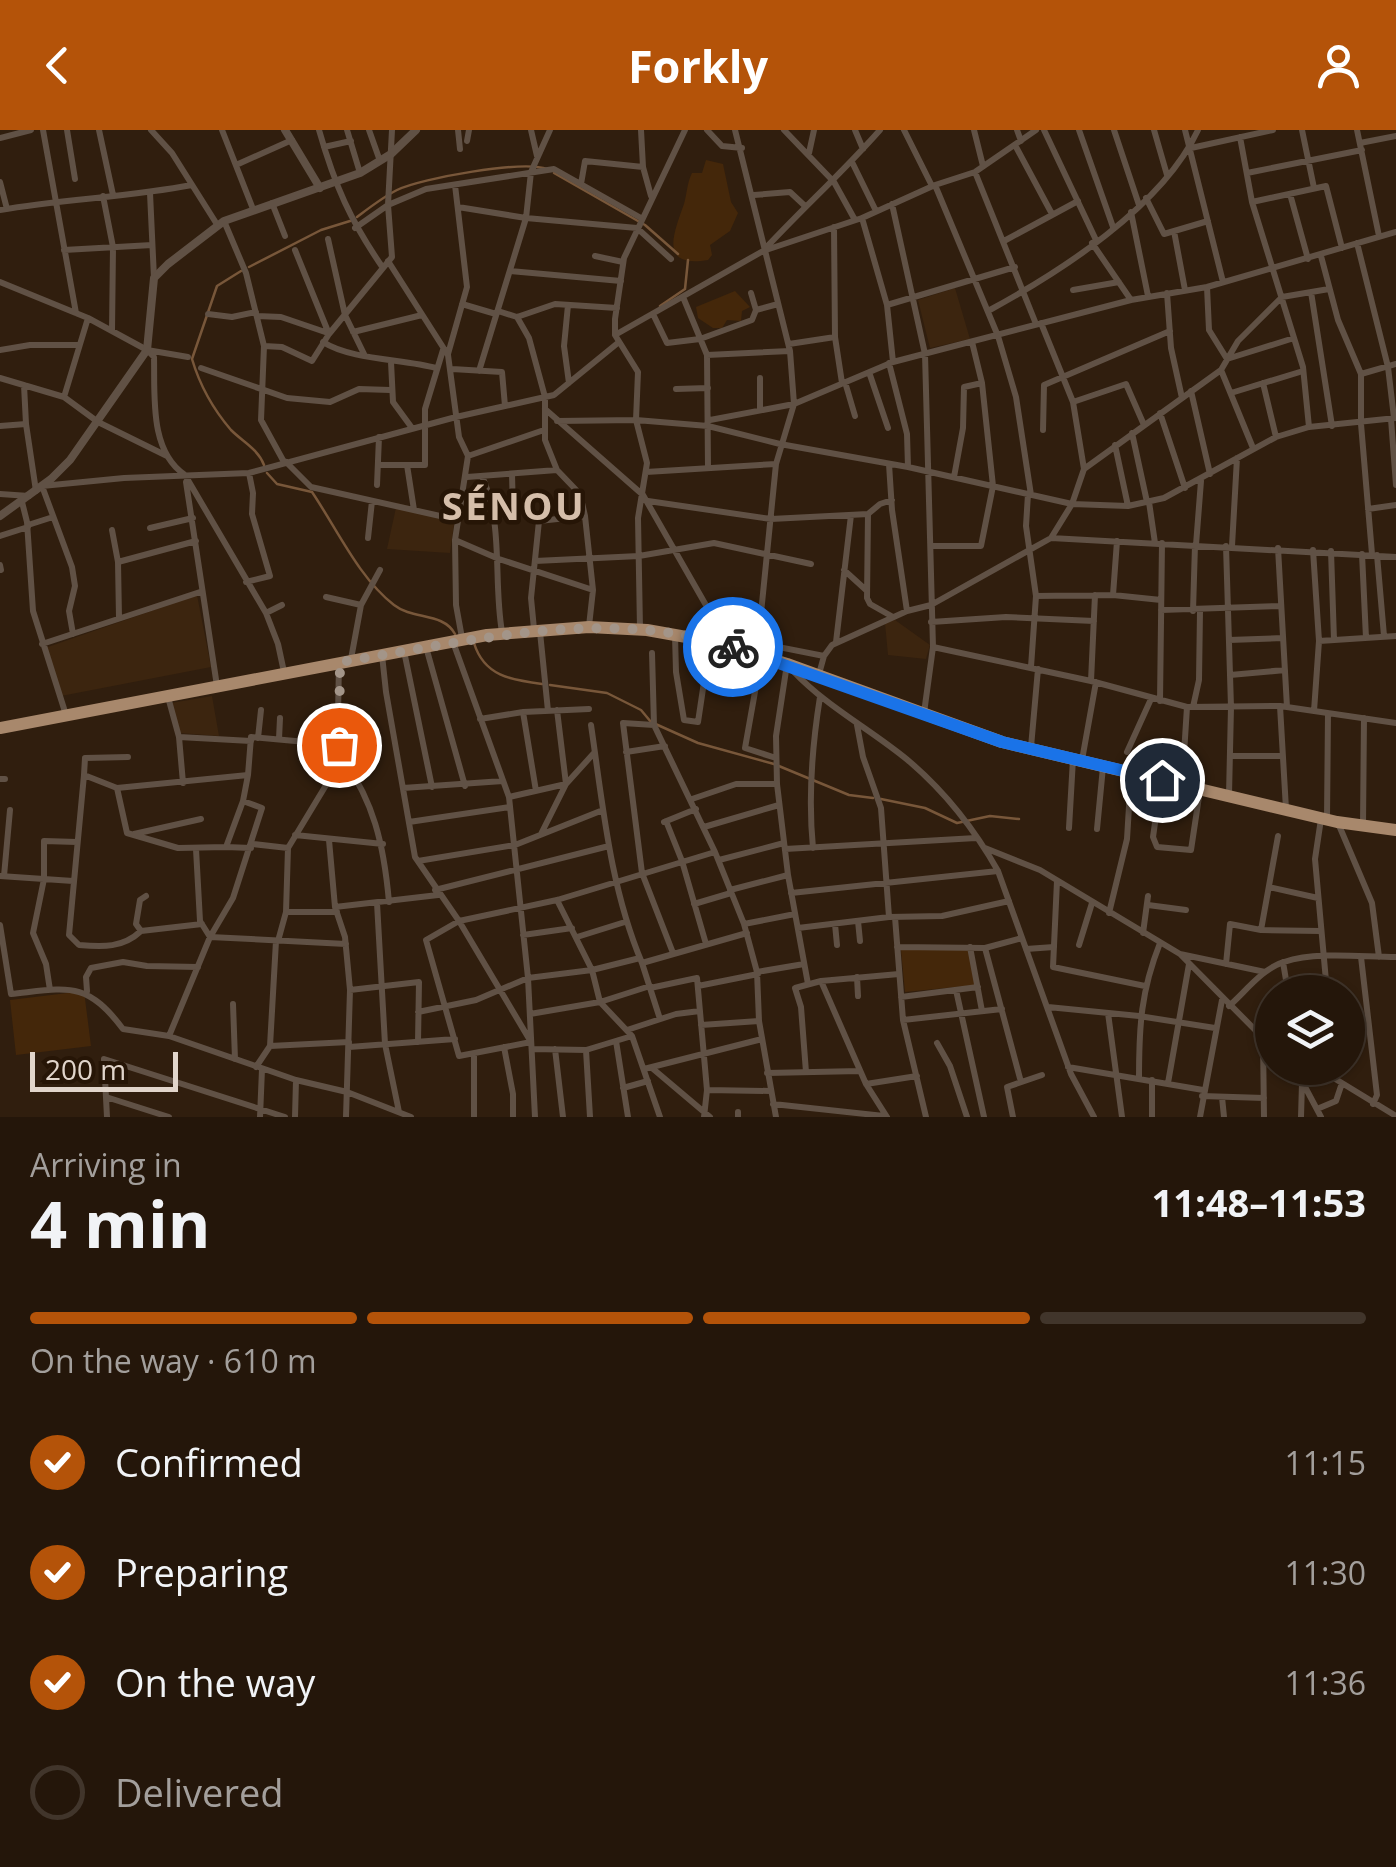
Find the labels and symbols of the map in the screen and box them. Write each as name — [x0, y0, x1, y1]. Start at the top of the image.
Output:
district label: SÉNOU — [442, 479, 586, 531]
courier — [683, 597, 783, 697]
pin — [297, 703, 382, 788]
pin — [1120, 738, 1205, 823]
scale bar — [30, 1047, 178, 1091]

